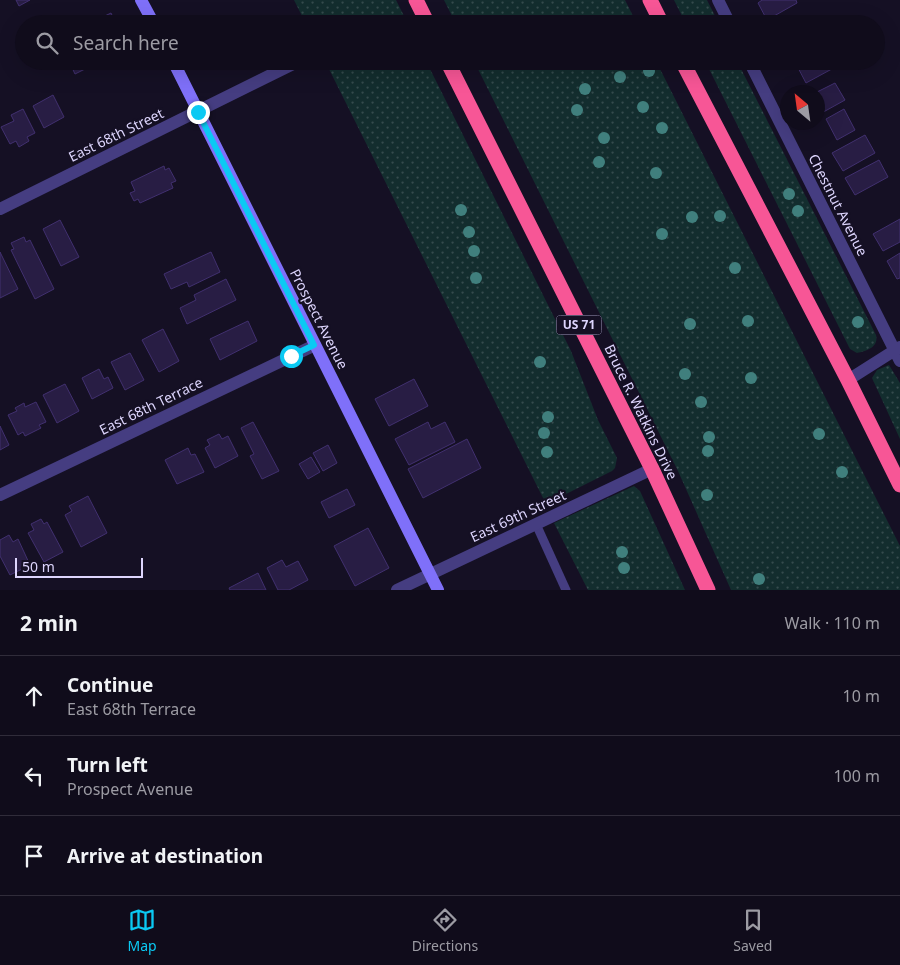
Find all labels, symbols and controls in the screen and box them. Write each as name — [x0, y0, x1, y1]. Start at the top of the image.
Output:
search box — [15, 15, 885, 70]
icon: search — [33, 29, 61, 57]
text: Search here — [73, 30, 179, 56]
north arrow — [780, 85, 825, 130]
route end — [187, 101, 210, 124]
street label: East 68th Street — [65, 103, 166, 166]
street label: Chestnut Avenue — [804, 150, 872, 259]
street label: Prospect Avenue — [286, 265, 353, 372]
road number: US 71 — [556, 316, 602, 334]
street label: Bruce R. Watkins Drive — [600, 341, 683, 483]
route start — [280, 345, 303, 368]
street label: East 68th Terrace — [96, 372, 206, 439]
street label: East 69th Street — [467, 485, 569, 546]
scale bar — [15, 555, 142, 578]
text: 50 m — [22, 557, 55, 576]
text: 2 min — [20, 609, 78, 637]
text: Walk · 110 m — [785, 612, 880, 634]
text: Continue — [67, 672, 153, 698]
icon: ahead — [20, 682, 48, 710]
text: 10 m — [843, 685, 880, 707]
text: East 68th Terrace — [67, 698, 196, 720]
text: Turn left — [67, 752, 148, 778]
icon: left — [20, 762, 48, 790]
text: 100 m — [833, 765, 880, 787]
text: Prospect Avenue — [67, 778, 193, 800]
icon: arrive — [20, 842, 48, 870]
text: Arrive at destination — [67, 843, 263, 869]
tab: Map — [128, 906, 157, 955]
tab: Directions — [412, 906, 478, 955]
tab: Saved — [733, 906, 772, 955]

